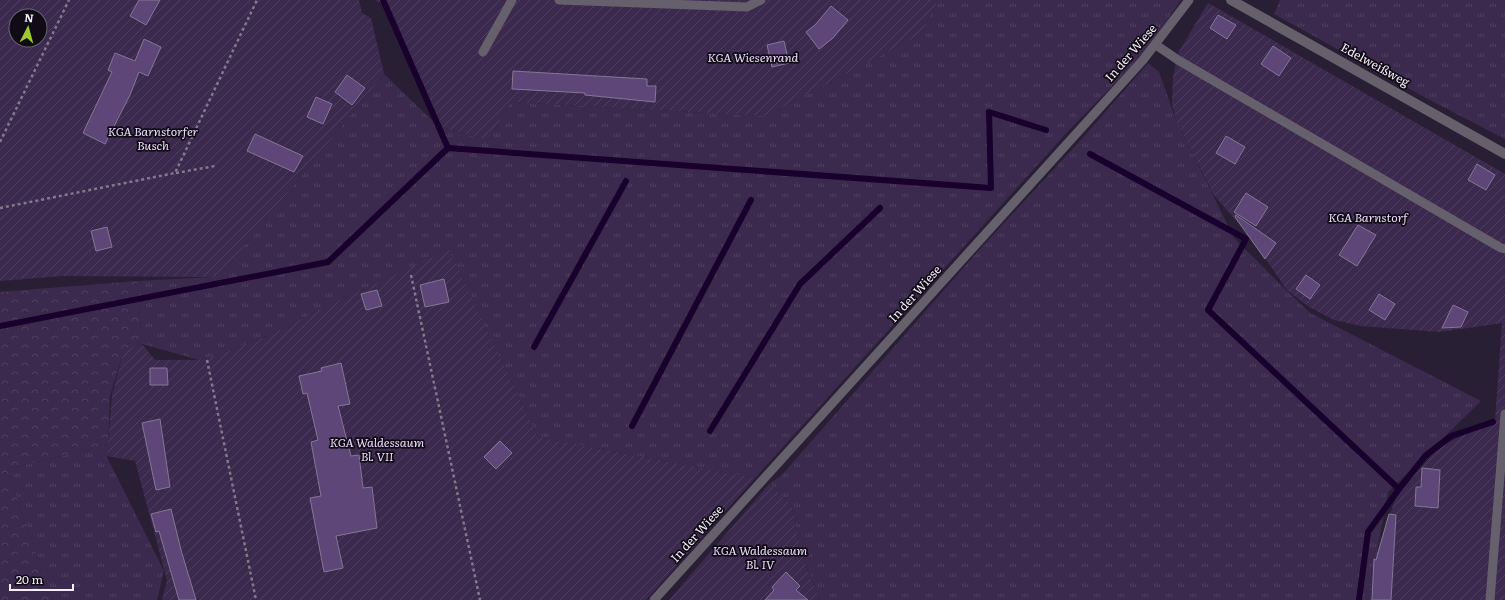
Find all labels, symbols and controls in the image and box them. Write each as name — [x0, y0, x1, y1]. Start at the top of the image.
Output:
north arrow — [8, 8, 48, 48]
text: N — [24, 9, 35, 25]
street label: In der Wiese — [1100, 20, 1160, 85]
street label: Edelweißweg — [1338, 38, 1413, 91]
park label: KGA Wiesenrand — [708, 48, 799, 66]
park label: KGA Barnstorfer Busch — [108, 122, 199, 154]
park label: KGA Barnstorf — [1328, 208, 1409, 226]
street label: In der Wiese — [884, 261, 945, 326]
park label: KGA Waldessaum Bl. VII — [330, 433, 425, 465]
street label: In der Wiese — [666, 501, 727, 566]
park label: KGA Waldessaum Bl. IV — [713, 541, 808, 573]
scale bar — [10, 566, 73, 592]
text: 20 m — [16, 570, 43, 588]

